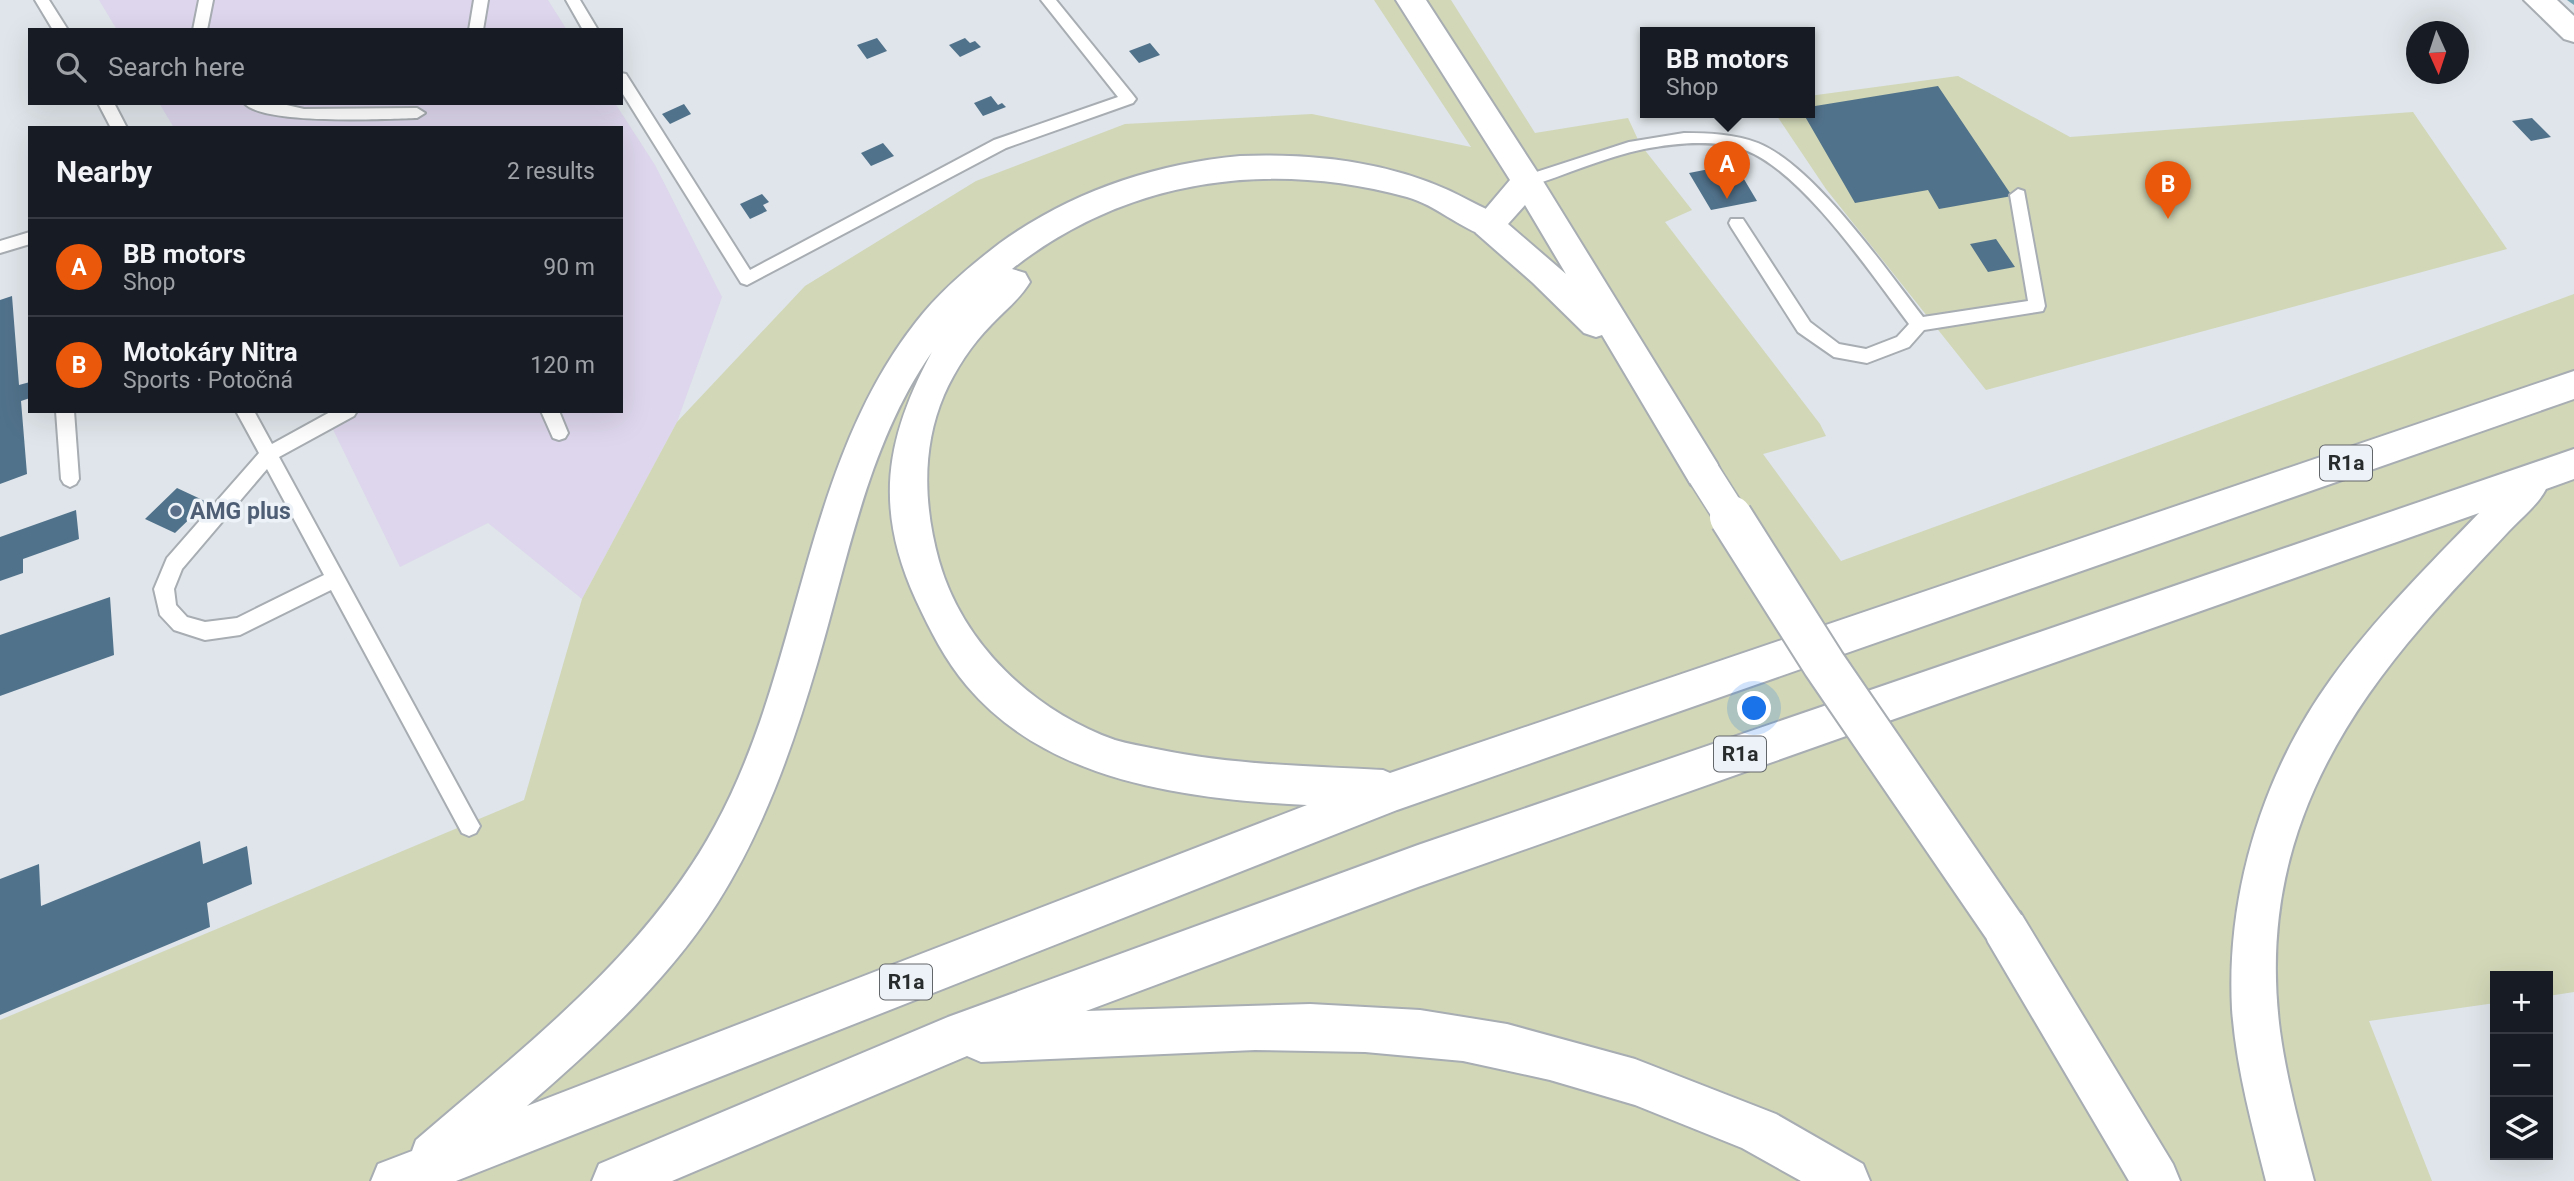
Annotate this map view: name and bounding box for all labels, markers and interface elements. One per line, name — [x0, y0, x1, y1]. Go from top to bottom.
north arrow — [2406, 21, 2469, 84]
popup — [1640, 27, 1815, 118]
search box — [28, 28, 623, 105]
text: BB motors — [1666, 44, 1789, 74]
icon: search — [52, 48, 90, 86]
text: Search here — [108, 52, 245, 82]
text: Shop — [1666, 74, 1718, 101]
pin: A — [1704, 141, 1750, 199]
text: Nearby — [56, 154, 152, 189]
text: 2 results — [507, 158, 595, 185]
pin: B — [2145, 161, 2191, 219]
text: BB motors — [123, 239, 246, 269]
text: A — [71, 254, 87, 281]
text: 90 m — [543, 254, 595, 281]
text: Shop — [123, 269, 175, 296]
text: Motokáry Nitra — [123, 337, 298, 367]
text: B — [72, 352, 86, 379]
text: 120 m — [530, 352, 595, 379]
text: Sports · Potočná — [123, 367, 293, 394]
road number: R1a — [2320, 446, 2372, 480]
place label: AMG plus — [190, 498, 291, 525]
marker: AMG plus — [168, 503, 184, 519]
your location — [1737, 691, 1771, 725]
road number: R1a — [1714, 736, 1766, 772]
road number: R1a — [880, 964, 932, 1000]
map controls — [2490, 971, 2553, 1160]
button: + — [2490, 971, 2553, 1034]
button: − — [2490, 1034, 2553, 1097]
button: layers — [2490, 1097, 2553, 1160]

